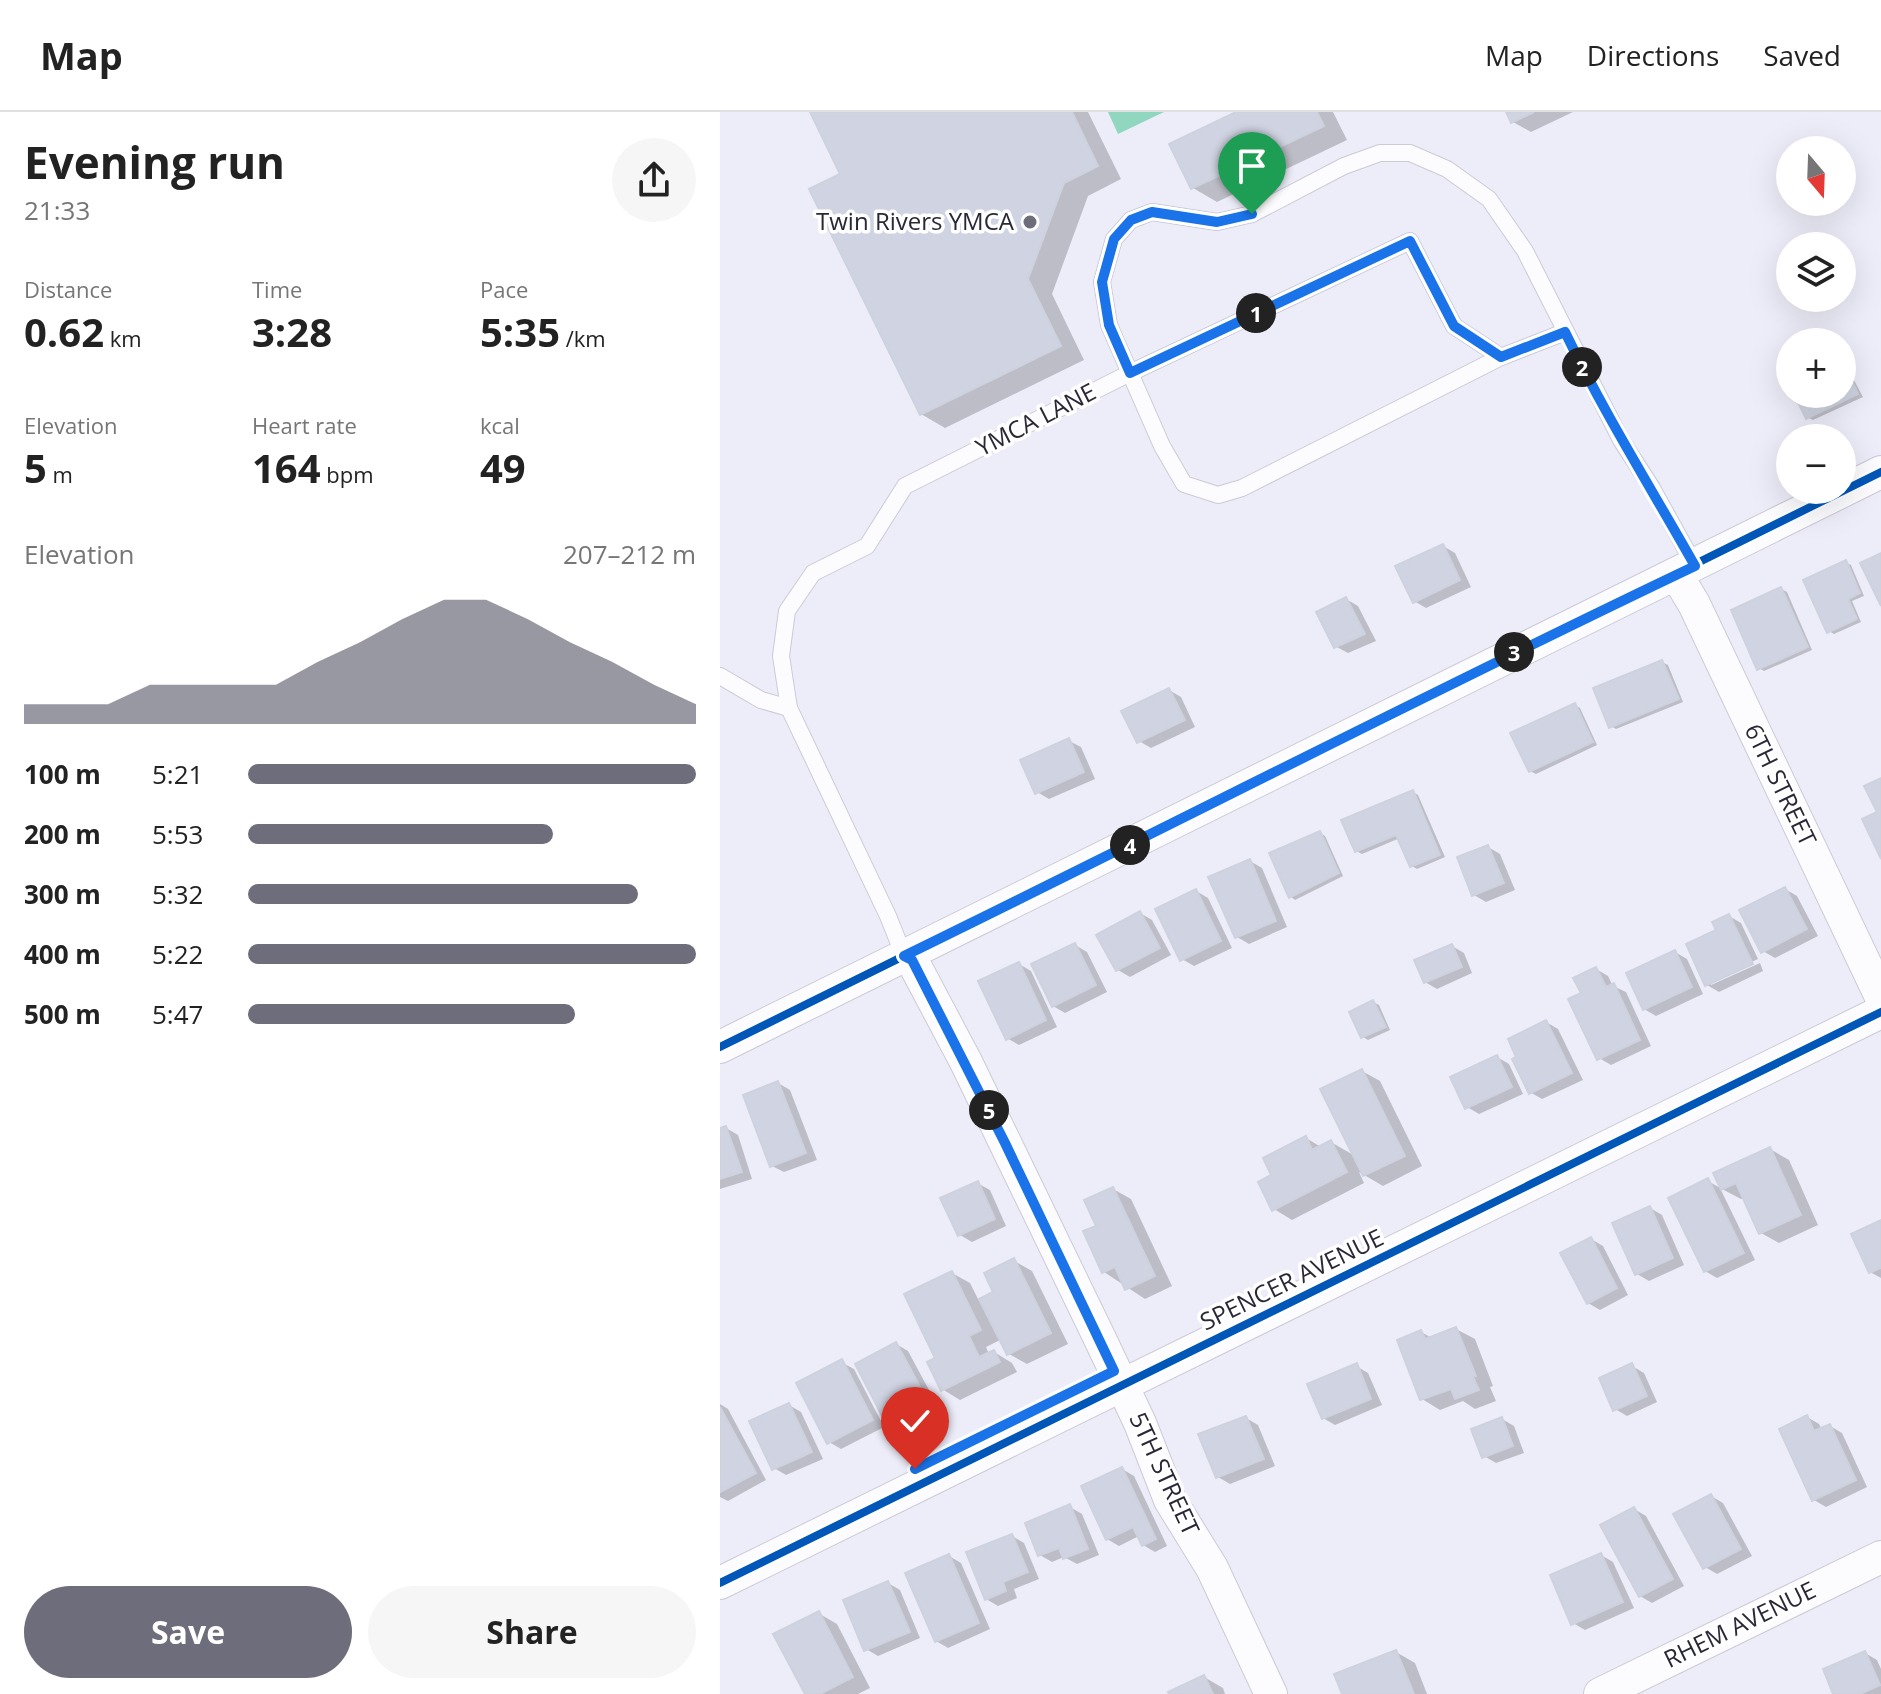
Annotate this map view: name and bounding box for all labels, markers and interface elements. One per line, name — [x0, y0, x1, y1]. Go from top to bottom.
text: Map — [40, 29, 123, 81]
text: Map — [1485, 36, 1543, 74]
text: Directions — [1587, 36, 1719, 74]
text: Saved — [1763, 36, 1841, 74]
text: Evening run — [24, 132, 285, 192]
pin — [1218, 132, 1286, 214]
north arrow — [1776, 136, 1856, 216]
map controls — [1776, 136, 1856, 504]
button: share — [612, 138, 696, 222]
icon: arrive — [1230, 144, 1274, 188]
text: 21:33 — [24, 192, 90, 228]
place label: Twin Rivers YMCA — [816, 204, 1015, 237]
marker: Twin Rivers YMCA — [1021, 213, 1039, 231]
button: layers — [1776, 232, 1856, 312]
text: Distance — [24, 274, 112, 304]
text: Time — [252, 274, 302, 304]
text: Pace — [480, 274, 528, 304]
pin: 1 — [1236, 293, 1276, 333]
text: 1 — [1250, 298, 1262, 328]
text: 0.62 — [24, 304, 104, 359]
text: 3:28 — [252, 304, 332, 359]
text: 5:35 — [480, 304, 560, 359]
text: km — [104, 323, 142, 353]
text: /km — [560, 323, 606, 353]
button: + — [1776, 328, 1856, 408]
pin: 2 — [1562, 347, 1602, 387]
text: 2 — [1576, 352, 1588, 382]
street label: YMCA LANE — [970, 374, 1101, 463]
text: Elevation — [24, 410, 117, 440]
text: Heart rate — [252, 410, 357, 440]
text: kcal — [480, 410, 520, 440]
button: − — [1776, 424, 1856, 504]
text: 5 — [24, 440, 47, 495]
text: 164 — [252, 440, 321, 495]
text: 49 — [480, 440, 526, 495]
text: m — [47, 459, 73, 489]
text: bpm — [321, 459, 374, 489]
text: Elevation — [24, 536, 134, 572]
text: 207–212 m — [563, 536, 696, 572]
pin: 3 — [1494, 632, 1534, 672]
text: 3 — [1508, 637, 1520, 667]
street label: 6TH STREET — [1738, 718, 1825, 851]
text: 100 m — [24, 756, 101, 792]
text: 5:21 — [152, 756, 203, 792]
text: 200 m — [24, 816, 101, 852]
text: 5:53 — [152, 816, 203, 852]
pin: 4 — [1110, 825, 1150, 865]
text: 4 — [1124, 830, 1136, 860]
text: 300 m — [24, 876, 101, 912]
text: 5:32 — [152, 876, 203, 912]
text: 400 m — [24, 936, 101, 972]
text: 5:22 — [152, 936, 203, 972]
text: 500 m — [24, 996, 101, 1032]
text: 5:47 — [152, 996, 203, 1032]
pin: 5 — [969, 1090, 1009, 1130]
text: 5 — [983, 1095, 995, 1125]
street label: SPENCER AVENUE — [1194, 1220, 1389, 1337]
pin — [881, 1387, 949, 1469]
icon: check — [893, 1399, 937, 1443]
street label: 5TH STREET — [1123, 1407, 1208, 1540]
street label: RHEM AVENUE — [1658, 1573, 1821, 1675]
button: Save — [24, 1586, 352, 1678]
button: Share — [368, 1586, 696, 1678]

